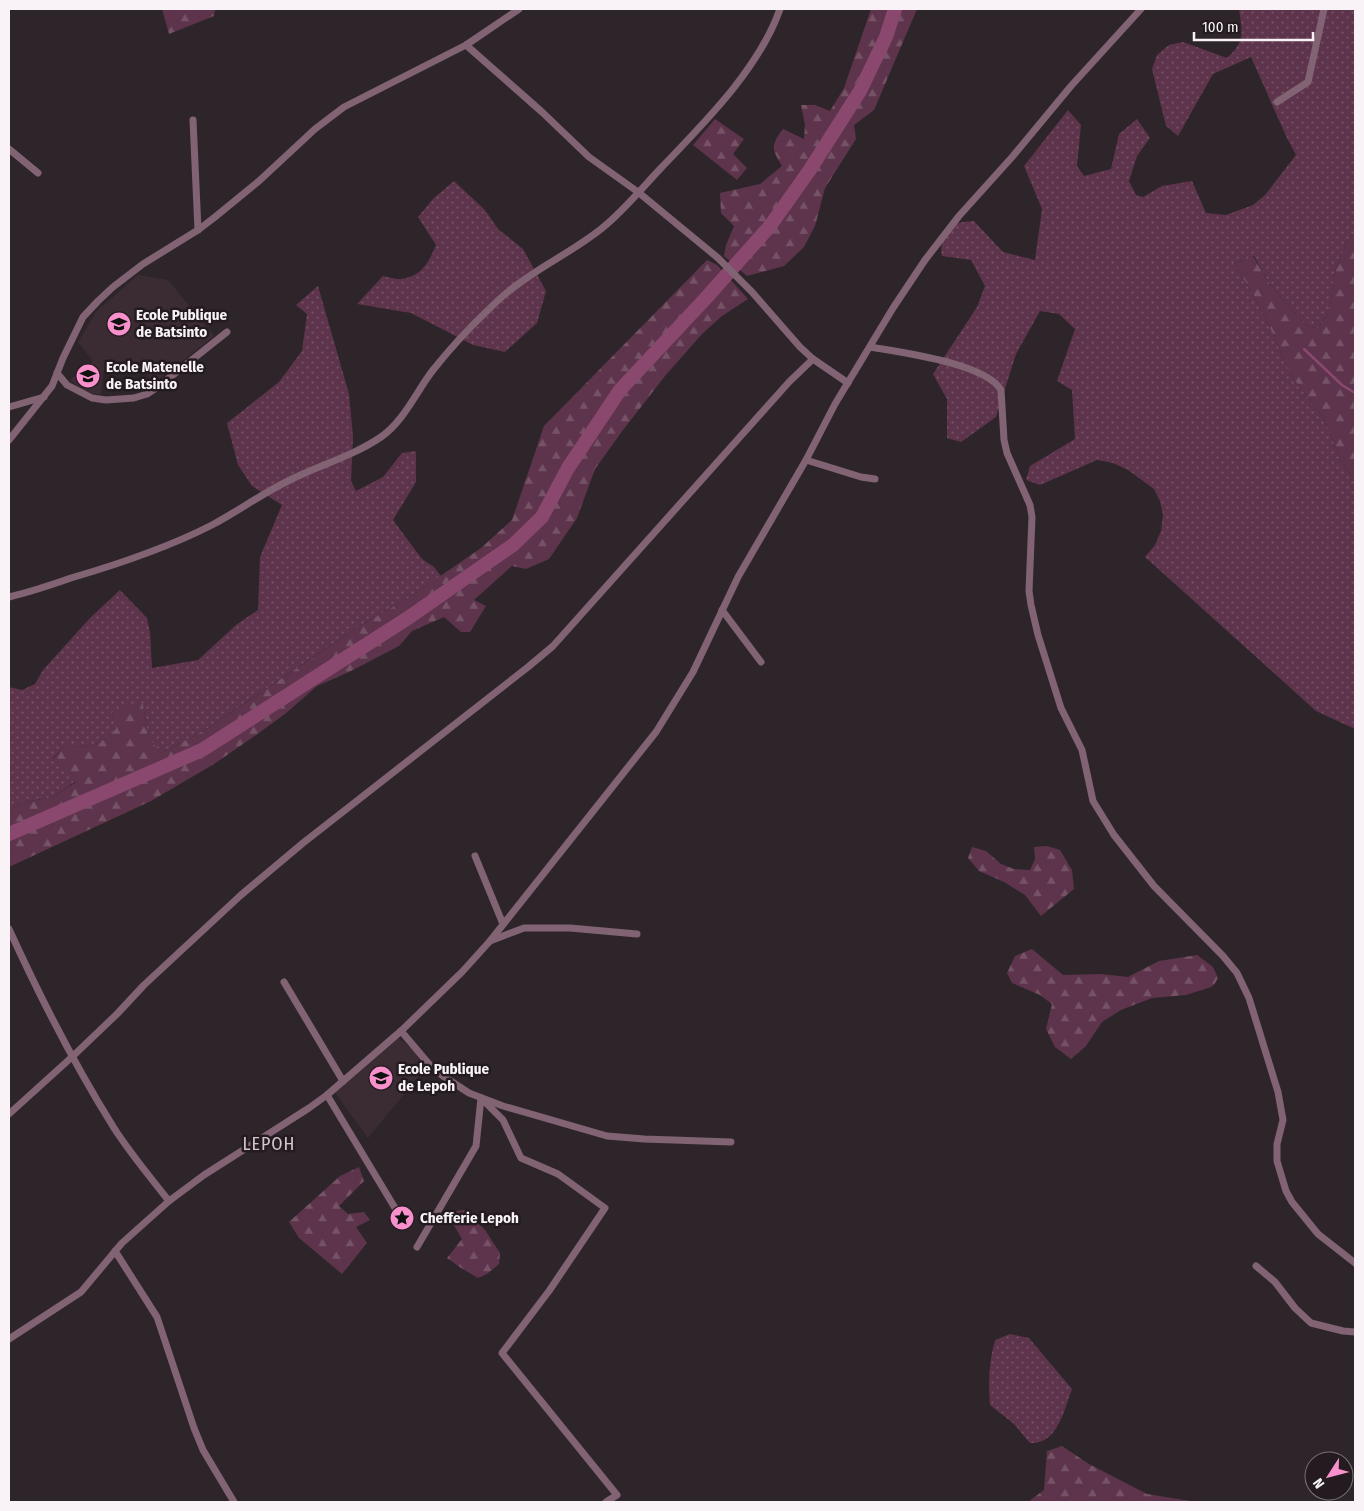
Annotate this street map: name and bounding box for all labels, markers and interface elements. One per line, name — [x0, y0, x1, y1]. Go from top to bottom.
scale bar — [1194, 10, 1313, 42]
text: 100 m — [1202, 18, 1239, 36]
place label: Ecole Publique de Batsinto — [136, 306, 228, 341]
school or university icon: Ecole Publique de Batsinto — [106, 311, 132, 337]
place label: Ecole Matenelle de Batsinto — [106, 358, 204, 393]
school or university icon: Ecole Matenelle de Batsinto — [75, 363, 101, 389]
place label: Ecole Publique de Lepoh — [398, 1060, 490, 1095]
school or university icon: Ecole Publique de Lepoh — [368, 1065, 394, 1091]
district label: LEPOH — [242, 1133, 296, 1155]
place icon: Chefferie Lepoh — [389, 1205, 415, 1231]
place label: Chefferie Lepoh — [420, 1209, 519, 1227]
north arrow — [1304, 1451, 1354, 1501]
text: N — [1310, 1475, 1328, 1492]

